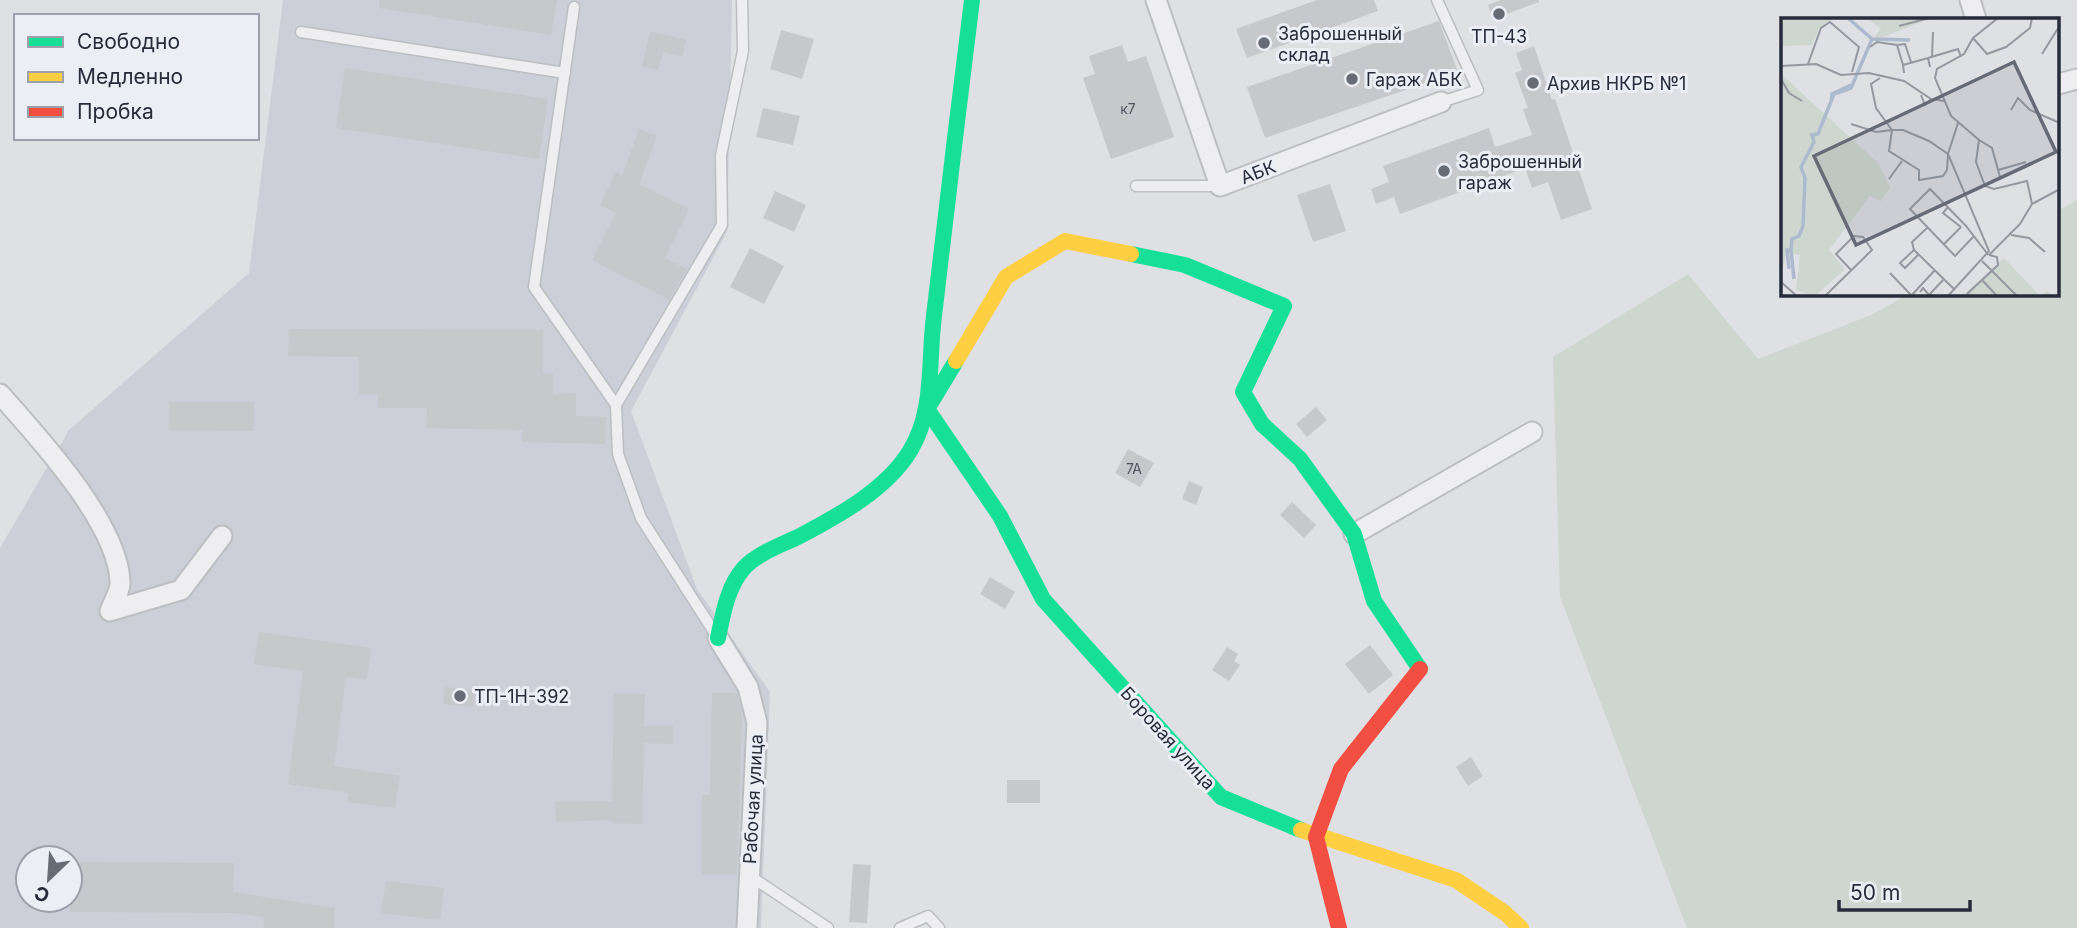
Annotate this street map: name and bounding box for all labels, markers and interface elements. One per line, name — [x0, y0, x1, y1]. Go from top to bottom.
marker: ТП-43 — [1491, 6, 1507, 22]
legend — [14, 14, 259, 140]
inset map — [1781, 18, 2060, 296]
place label: Заброшенный склад — [1278, 23, 1402, 65]
place label: ТП-43 — [1471, 26, 1527, 47]
text: Свободно — [77, 29, 180, 54]
marker: Заброшенный склад — [1256, 35, 1272, 51]
text: Медленно — [77, 64, 183, 89]
place label: Гараж АБК — [1366, 69, 1462, 90]
marker: Гараж АБК — [1344, 71, 1360, 87]
place label: Архив НКРБ №1 — [1547, 73, 1686, 94]
marker: Архив НКРБ №1 — [1525, 75, 1541, 91]
text: Пробка — [77, 99, 154, 124]
house number: к7 — [1120, 100, 1136, 117]
place label: Заброшенный гараж — [1458, 151, 1582, 193]
street label: АБК — [1237, 156, 1279, 188]
marker: Заброшенный гараж — [1436, 163, 1452, 179]
house number: 7А — [1126, 460, 1142, 477]
street label: Боровая улица — [1116, 682, 1220, 794]
place label: ТП-1Н-392 — [474, 686, 569, 707]
marker: ТП-1Н-392 — [452, 688, 468, 704]
street label: Рабочая улица — [739, 734, 767, 864]
north arrow — [14, 844, 84, 914]
scale bar — [1839, 869, 1970, 913]
text: 50 m — [1850, 880, 1900, 905]
text: С — [31, 881, 53, 907]

